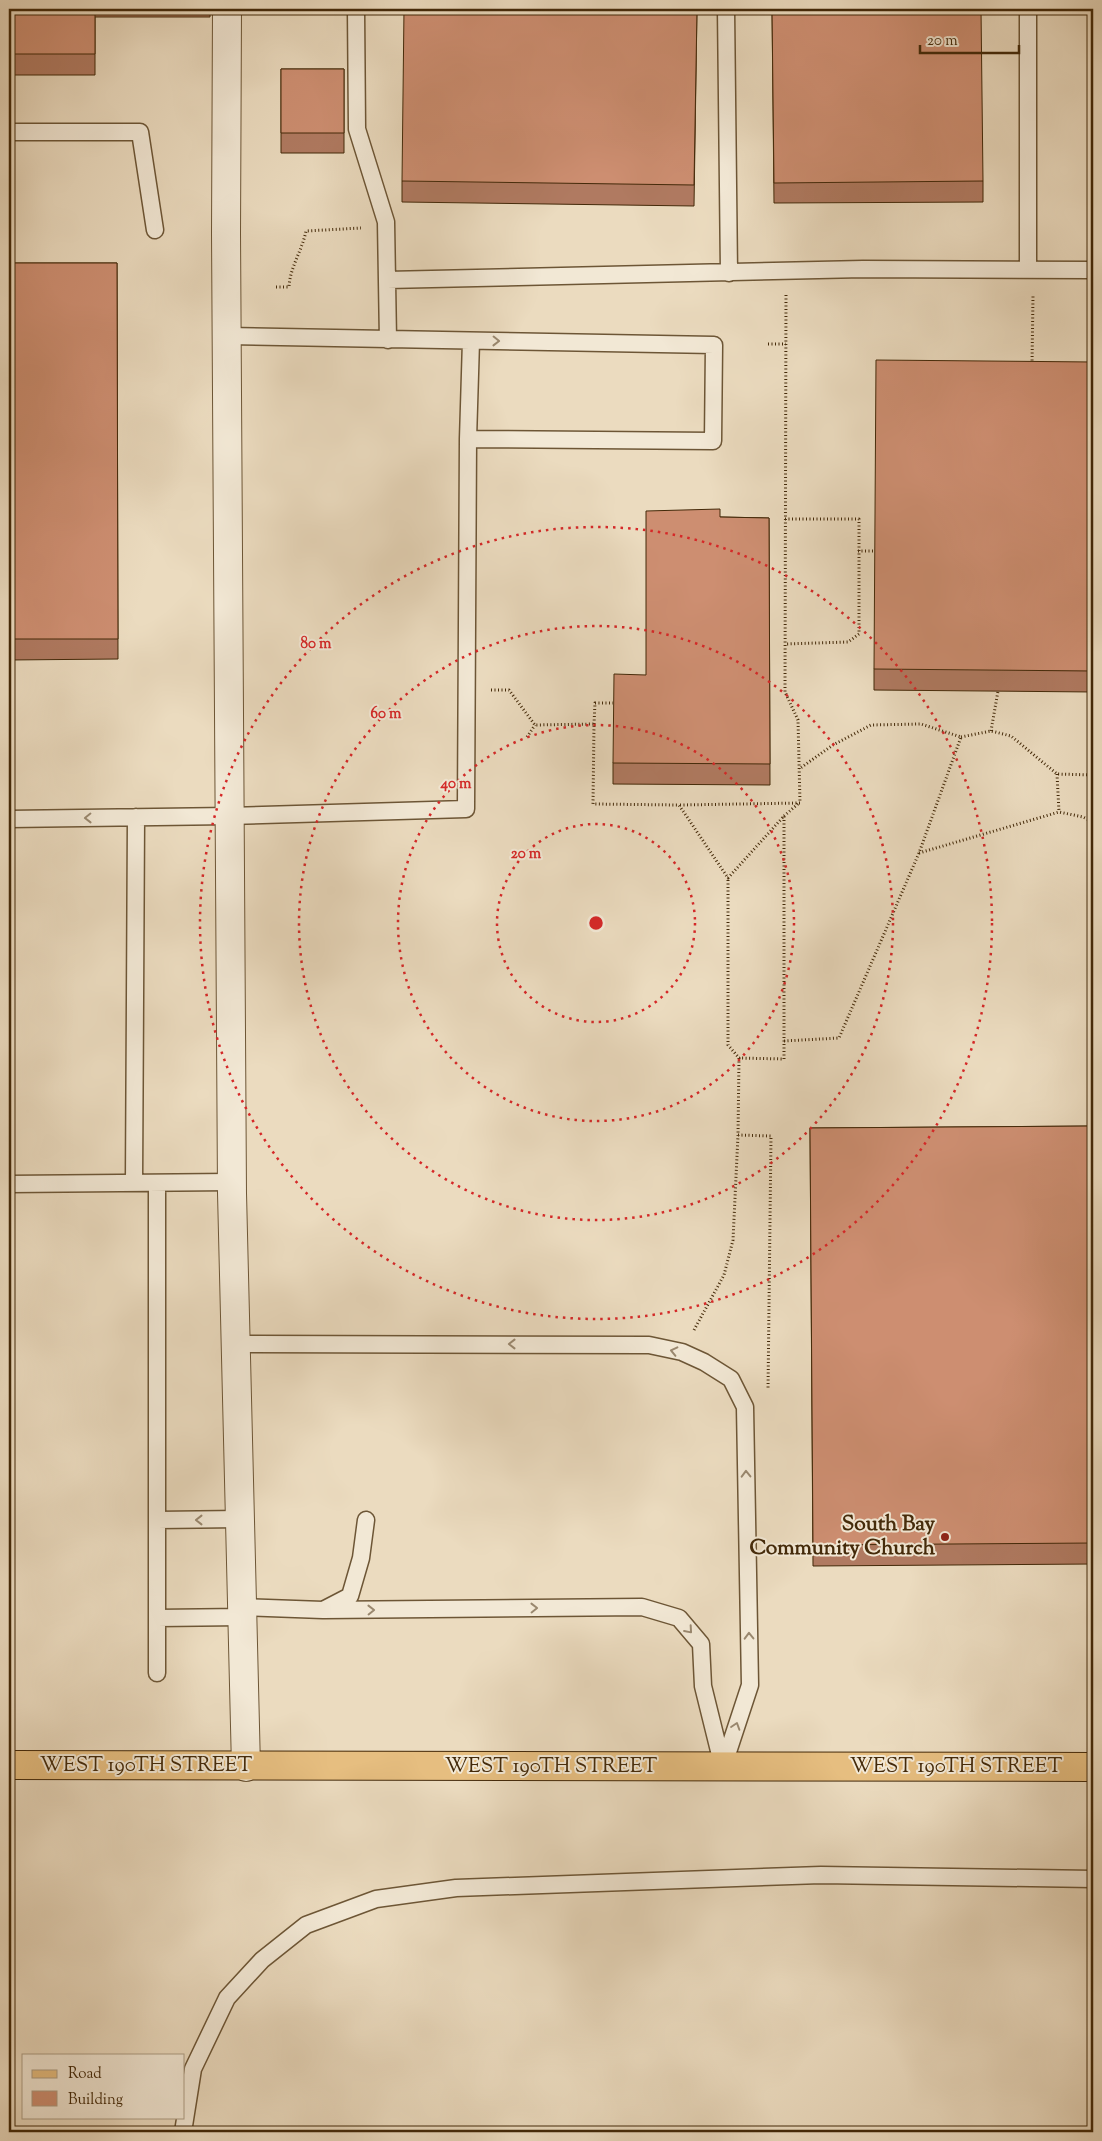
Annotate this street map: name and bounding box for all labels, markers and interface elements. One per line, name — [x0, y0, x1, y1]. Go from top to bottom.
scale bar — [920, 22, 1018, 54]
text: 20 m — [927, 31, 958, 52]
one-way arrow — [492, 336, 500, 346]
text: 80 m — [300, 634, 332, 655]
text: 60 m — [371, 704, 402, 725]
text: 40 m — [440, 774, 472, 795]
one-way arrow — [84, 813, 92, 823]
text: 20 m — [511, 844, 542, 865]
centre of rings — [587, 914, 605, 932]
one-way arrow — [508, 1339, 516, 1349]
one-way arrow — [670, 1346, 679, 1357]
one-way arrow — [741, 1470, 751, 1478]
place label: South Bay Community Church — [749, 1510, 936, 1564]
one-way arrow — [194, 1515, 202, 1525]
marker: South Bay Community Church — [939, 1531, 951, 1543]
one-way arrow — [530, 1603, 538, 1613]
one-way arrow — [368, 1605, 376, 1615]
one-way arrow — [683, 1625, 692, 1634]
one-way arrow — [744, 1632, 754, 1640]
one-way arrow — [731, 1722, 741, 1731]
street label: WEST 190TH STREET — [40, 1751, 252, 1781]
street label: WEST 190TH STREET — [445, 1752, 657, 1782]
street label: WEST 190TH STREET — [850, 1752, 1062, 1782]
legend — [22, 2054, 185, 2118]
text: Road — [68, 2064, 102, 2085]
text: Building — [68, 2090, 123, 2111]

